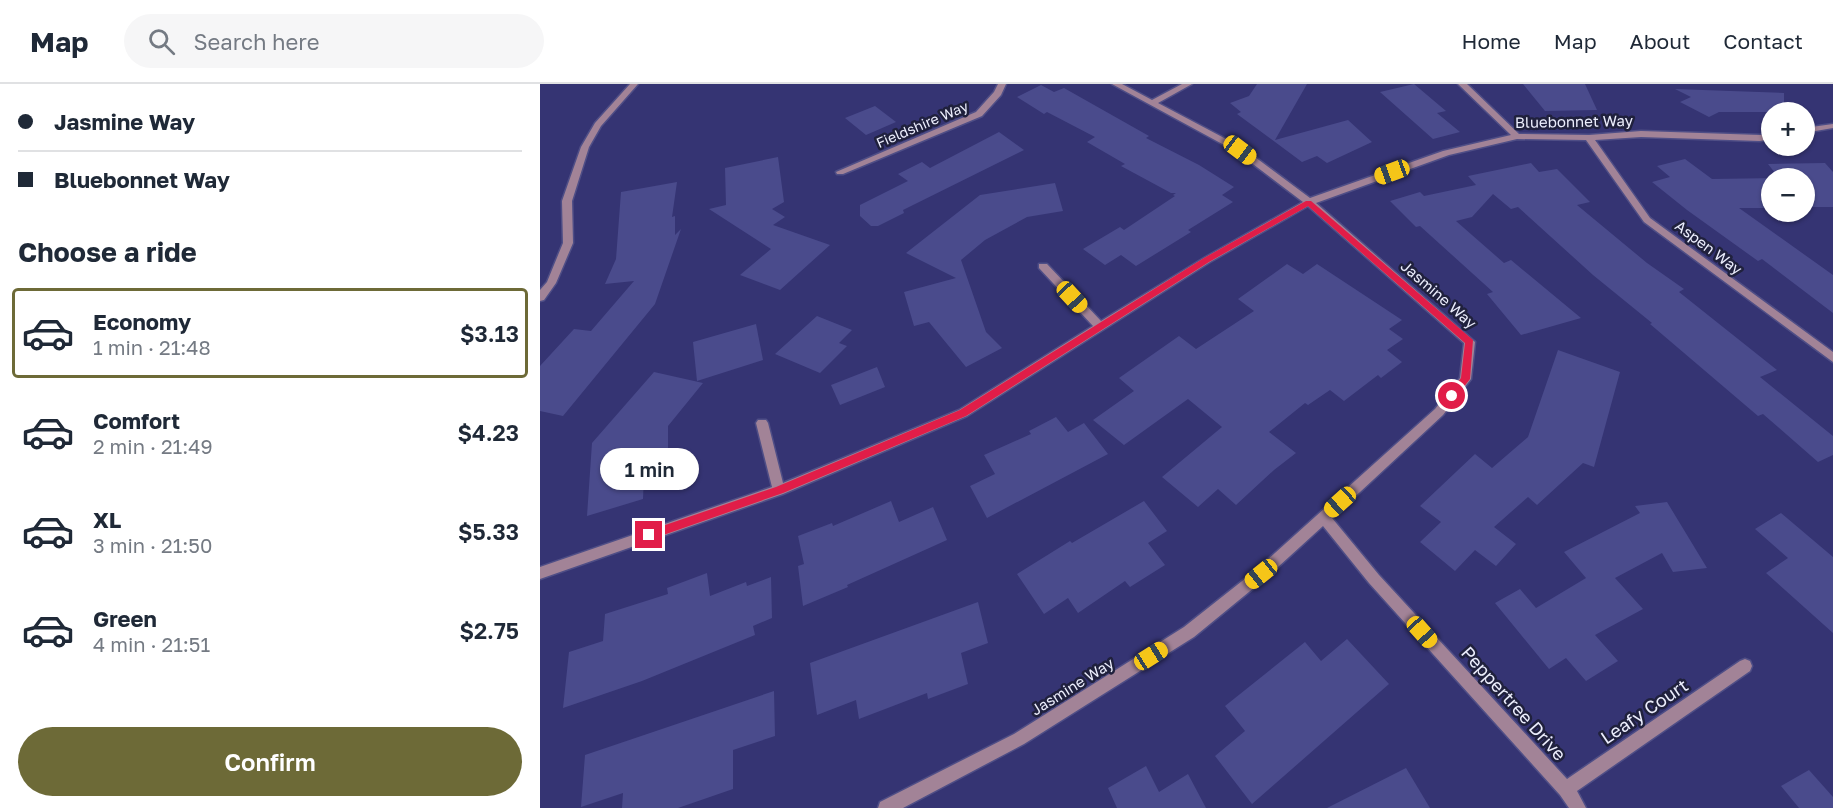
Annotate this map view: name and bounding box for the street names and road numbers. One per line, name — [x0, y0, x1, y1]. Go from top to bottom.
street label: Fieldshire Way — [873, 97, 971, 151]
street label: Bluebonnet Way — [1515, 111, 1634, 131]
street label: Aspen Way — [1672, 216, 1747, 278]
street label: Jasmine Way — [1398, 256, 1481, 332]
street label: Peppertree Drive — [1457, 641, 1571, 765]
street label: Jasmine Way — [1027, 653, 1117, 719]
street label: Leafy Court — [1596, 674, 1692, 748]

